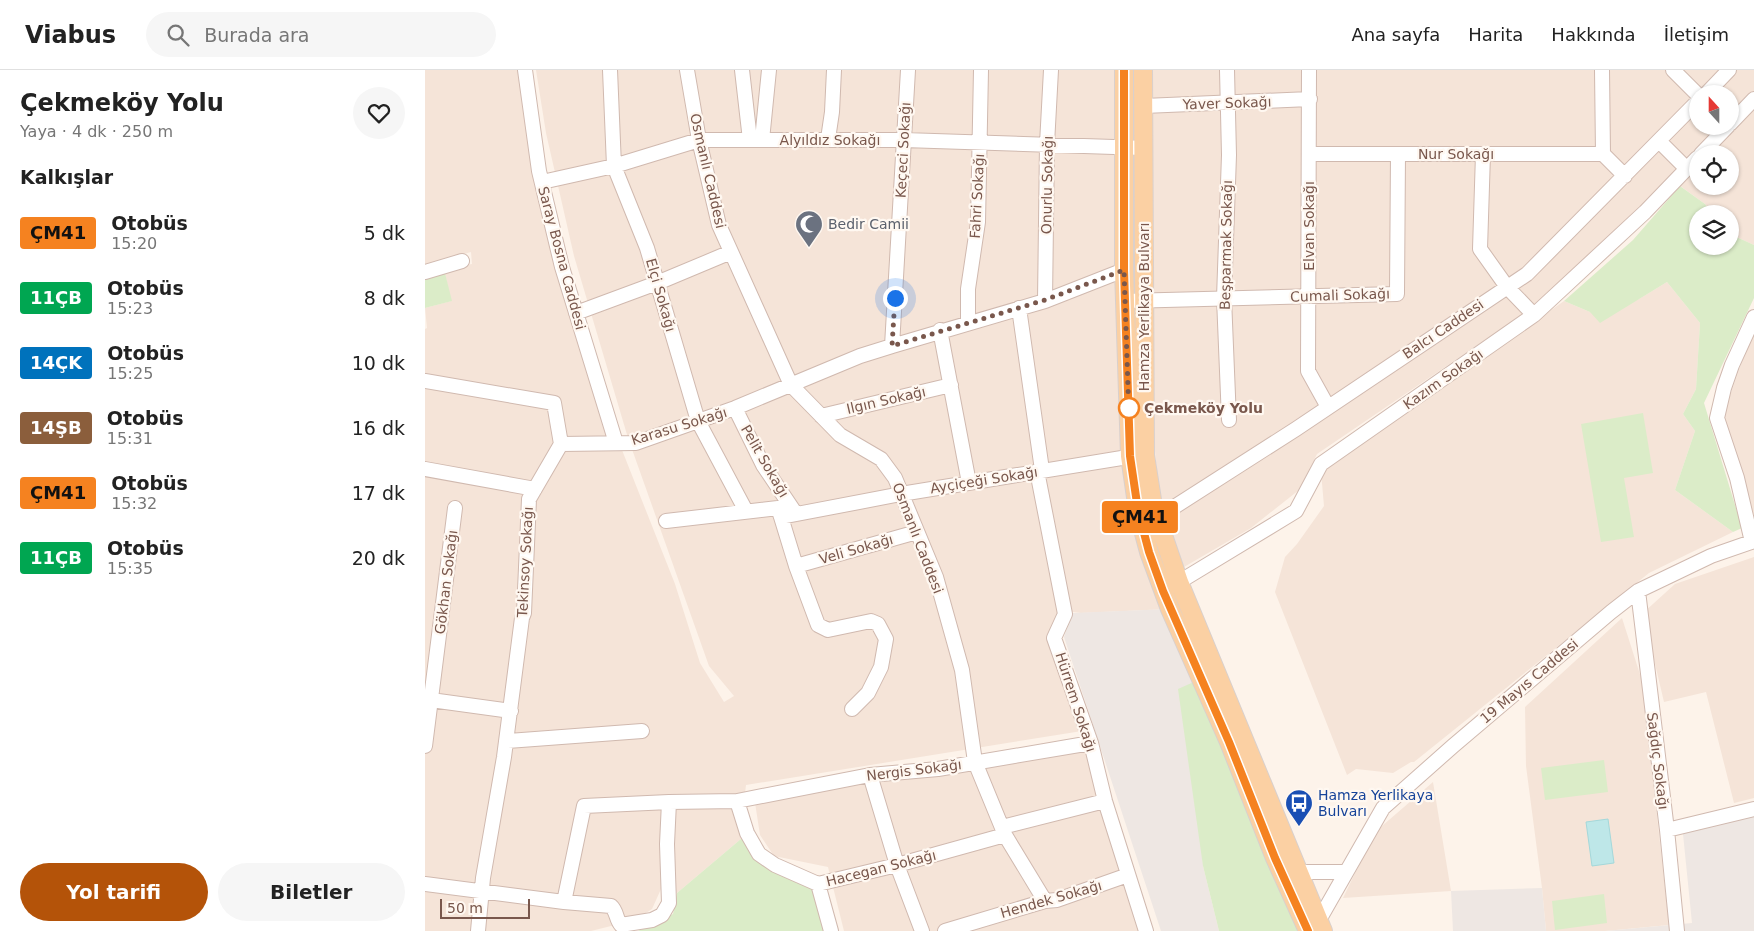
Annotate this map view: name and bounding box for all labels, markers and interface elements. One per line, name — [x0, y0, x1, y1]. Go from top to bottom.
search box — [146, 12, 496, 57]
text: Viabus — [25, 21, 116, 49]
icon: search — [164, 21, 192, 49]
text: Burada ara — [204, 24, 310, 46]
text: Ana sayfa — [1351, 24, 1440, 45]
text: Harita — [1468, 24, 1523, 45]
text: Hakkında — [1551, 24, 1636, 45]
text: İletişim — [1664, 24, 1729, 45]
north arrow — [1689, 85, 1739, 135]
map controls — [1689, 85, 1739, 255]
button: heart — [353, 87, 405, 139]
text: Çekmeköy Yolu — [20, 89, 224, 117]
street label: Yaver Sokağı — [1181, 93, 1272, 113]
street label: Keçeci Sokağı — [892, 102, 914, 198]
street label: Osmanlı Caddesi — [687, 112, 729, 230]
text: Yaya · 4 dk · 250 m — [20, 122, 173, 141]
street label: Alyıldız Sokağı — [780, 132, 880, 148]
street label: Onurlu Sokağı — [1038, 136, 1056, 234]
button: locate — [1689, 145, 1739, 195]
street label: Nur Sokağı — [1418, 146, 1494, 162]
street label: Fahri Sokağı — [967, 153, 987, 239]
text: Kalkışlar — [20, 166, 113, 188]
street label: Beşparmak Sokağı — [1217, 180, 1235, 310]
street label: Elvan Sokağı — [1301, 181, 1317, 271]
street label: Saray Bosna Caddesi — [535, 185, 589, 331]
button: layers — [1689, 205, 1739, 255]
mosque icon: Bedir Camii — [794, 209, 824, 248]
text: Otobüs — [111, 212, 188, 234]
place label: Bedir Camii — [828, 216, 909, 232]
text: ÇM41 — [30, 222, 86, 243]
text: 5 dk — [364, 222, 405, 244]
street label: Hamza Yerlikaya Bulvarı — [1136, 223, 1152, 391]
text: 15:20 — [111, 234, 157, 253]
street label: Elçi Sokağı — [643, 257, 679, 333]
text: Otobüs — [107, 277, 184, 299]
street label: Cumali Sokağı — [1290, 285, 1390, 305]
your location — [883, 286, 908, 311]
text: 11ÇB — [30, 287, 82, 308]
text: 8 dk — [364, 287, 405, 309]
street label: Balcı Caddesi — [1400, 296, 1486, 362]
text: 15:23 — [107, 299, 153, 318]
text: Otobüs — [107, 342, 184, 364]
street label: Kazım Sokağı — [1400, 346, 1486, 412]
text: 14ÇK — [30, 352, 82, 373]
text: 10 dk — [352, 352, 405, 374]
text: 15:25 — [107, 364, 153, 383]
street label: Ilgın Sokağı — [845, 383, 927, 417]
marker: Çekmeköy Yolu — [1118, 397, 1140, 419]
place label: Çekmeköy Yolu — [1144, 400, 1263, 416]
street label: Karasu Sokağı — [629, 404, 729, 448]
text: Otobüs — [107, 407, 183, 429]
text: 14ŞB — [30, 417, 82, 438]
text: 16 dk — [352, 417, 405, 439]
street label: Pelit Sokağı — [738, 422, 792, 500]
text: 15:31 — [107, 429, 153, 448]
street label: Ayçiçeği Sokağı — [929, 464, 1039, 496]
text: Otobüs — [111, 472, 188, 494]
street label: Osmanlı Caddesi — [889, 480, 947, 596]
text: ÇM41 — [30, 482, 86, 503]
text: 17 dk — [352, 482, 405, 504]
text: 15:32 — [111, 494, 157, 513]
line badge: ÇM41 — [1105, 501, 1175, 533]
street label: Tekinsoy Sokağı — [514, 506, 536, 619]
text: ÇM41 — [1112, 506, 1168, 527]
street label: Gökhan Sokağı — [432, 529, 460, 635]
street label: Veli Sokağı — [817, 531, 895, 567]
text: Otobüs — [107, 537, 184, 559]
text: 11ÇB — [30, 547, 82, 568]
text: 20 dk — [352, 547, 405, 569]
text: 15:35 — [107, 559, 153, 578]
street label: 19 Mayıs Caddesi — [1477, 635, 1581, 727]
street label: Hürrem Sokağı — [1052, 650, 1100, 754]
street label: Sağdıç Sokağı — [1644, 711, 1672, 811]
street label: Nergis Sokağı — [865, 756, 963, 784]
place label: Hamza Yerlikaya Bulvarı — [1318, 787, 1433, 819]
bus stop icon: Hamza Yerlikaya Bulvarı — [1284, 788, 1314, 827]
street label: Hacegan Sokağı — [824, 847, 938, 889]
button: Yol tarifi — [20, 863, 208, 921]
button: Biletler — [218, 863, 405, 921]
street label: Hendek Sokağı — [998, 877, 1104, 921]
scale bar — [440, 896, 530, 919]
text: 50 m — [447, 900, 483, 916]

